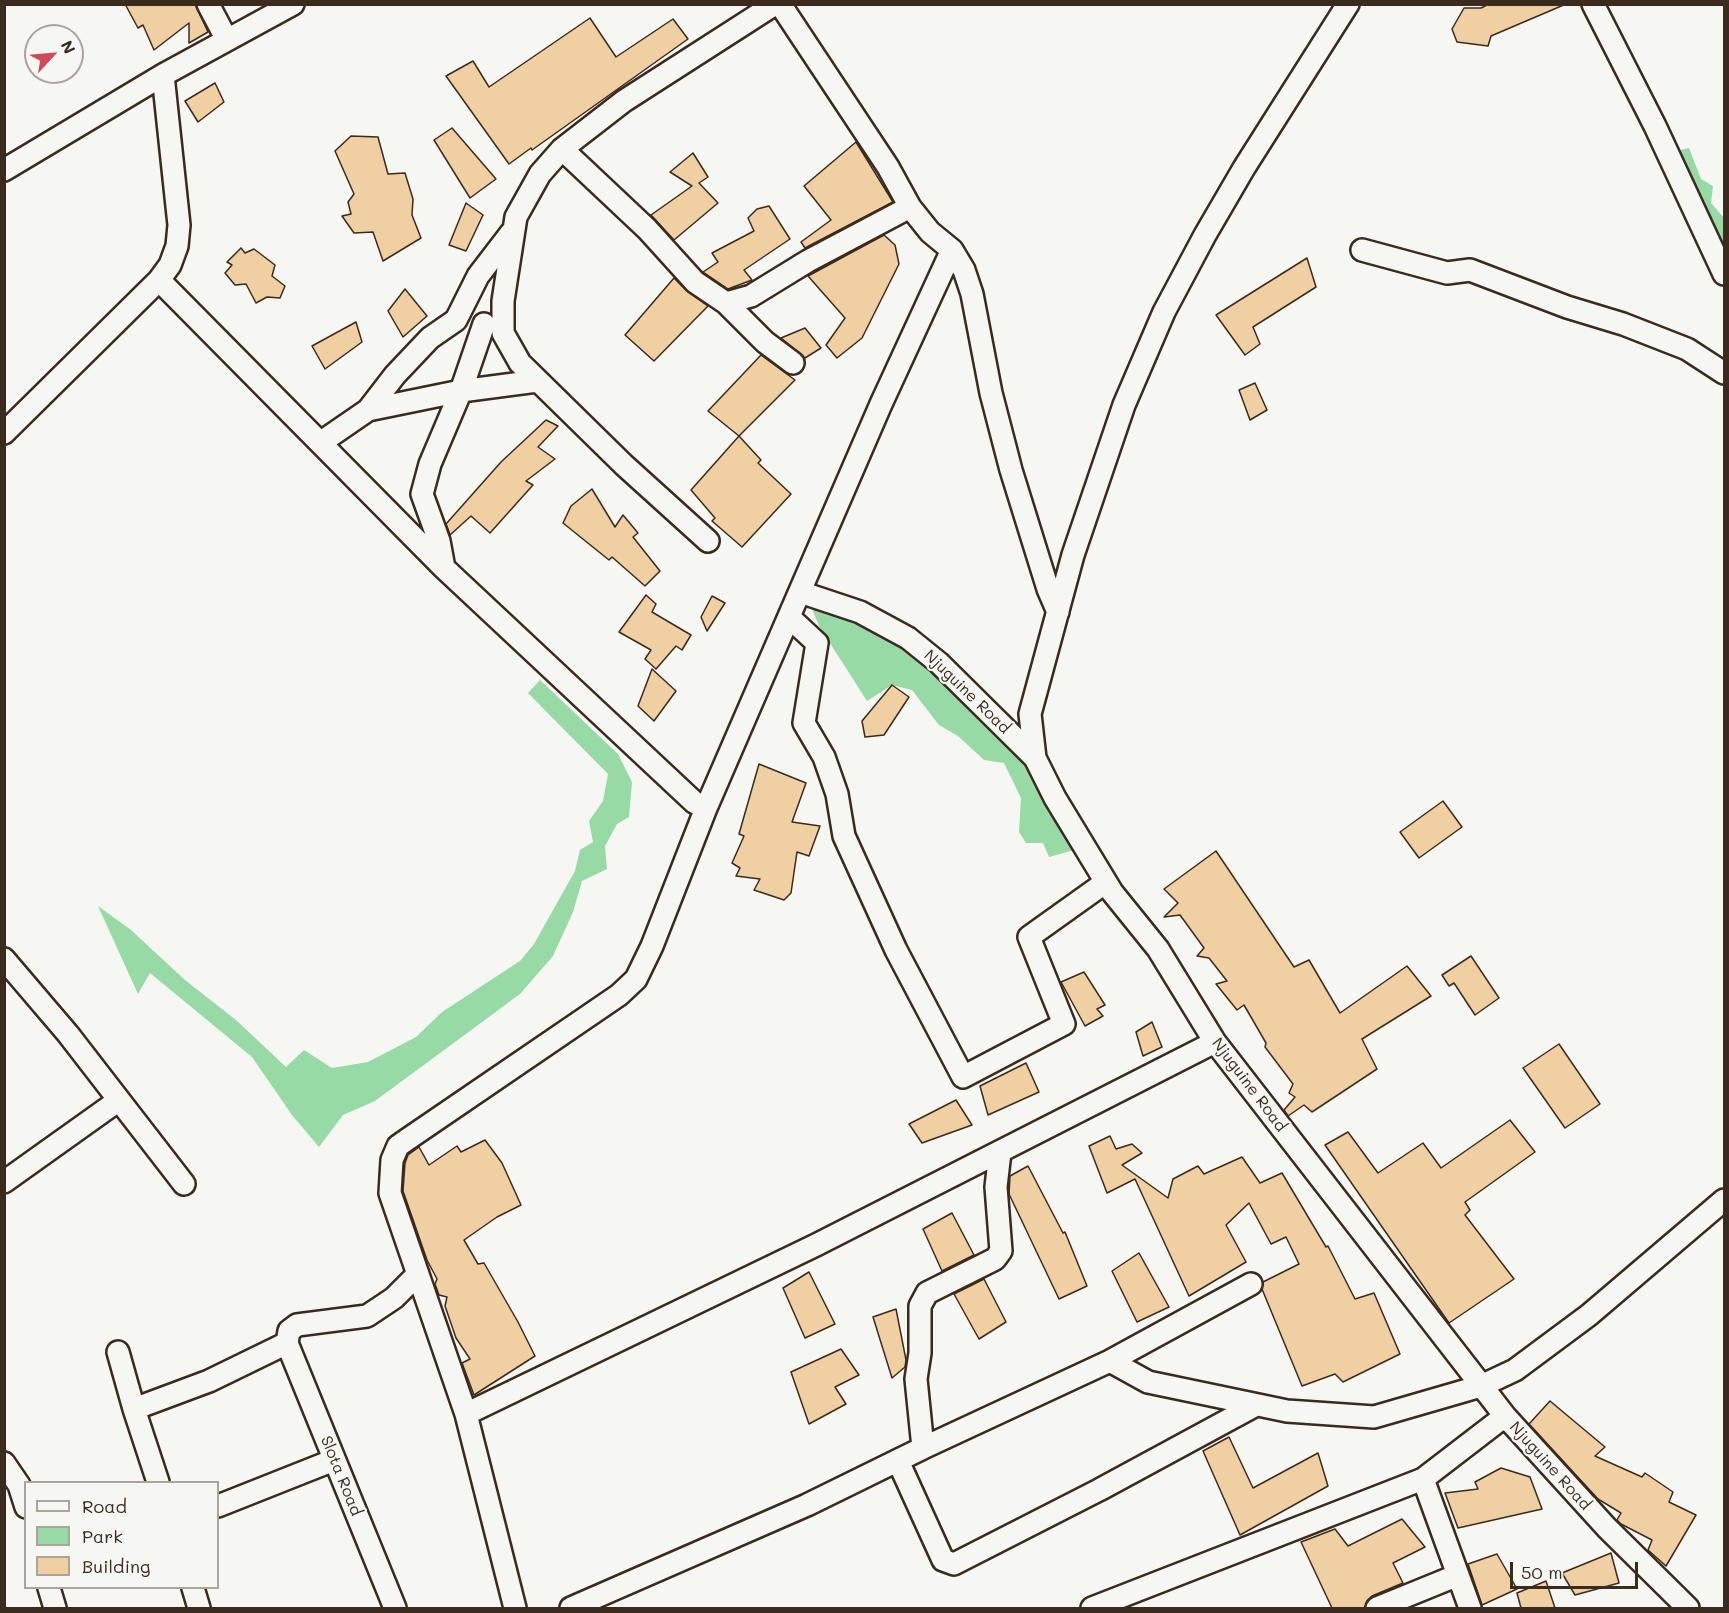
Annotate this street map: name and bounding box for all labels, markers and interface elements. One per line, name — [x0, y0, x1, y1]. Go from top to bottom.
north arrow — [24, 24, 84, 84]
text: N — [57, 37, 81, 57]
street label: Njuguine Road — [920, 646, 1014, 738]
street label: Njuguine Road — [1207, 1034, 1291, 1136]
street label: Njuguine Road — [1505, 1418, 1595, 1514]
street label: Slota Road — [316, 1433, 366, 1519]
legend — [24, 1481, 219, 1589]
text: Road — [82, 1494, 127, 1518]
text: Park — [82, 1524, 123, 1548]
scale bar — [1513, 1550, 1640, 1588]
text: Building — [82, 1554, 150, 1578]
text: 50 m — [1521, 1560, 1563, 1584]

